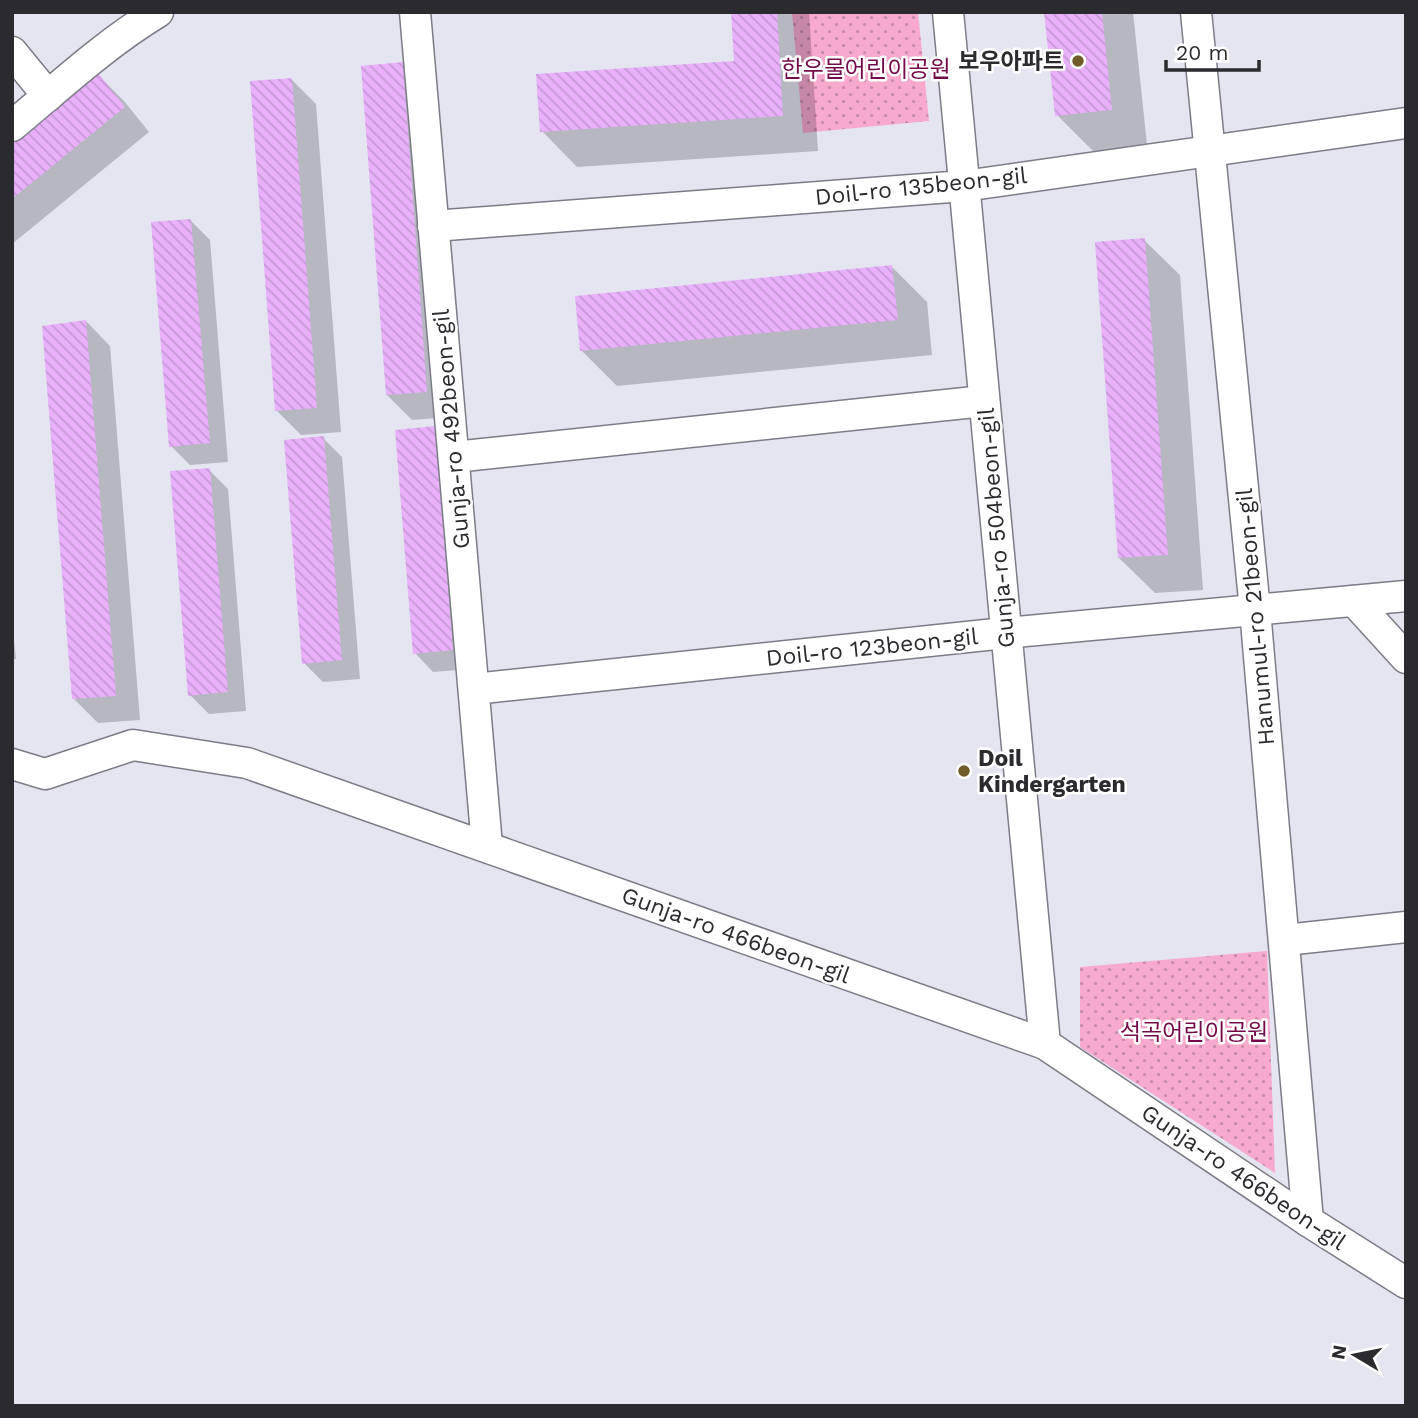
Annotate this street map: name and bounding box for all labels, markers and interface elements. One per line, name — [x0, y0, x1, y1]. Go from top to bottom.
scale bar — [1166, 28, 1259, 72]
text: 20 m — [1176, 40, 1228, 65]
place label: 보우아파트 — [958, 48, 1064, 75]
marker: 보우아파트 — [1070, 53, 1086, 69]
park label: 한우물어린이공원 — [781, 56, 951, 83]
street label: Doil-ro 135beon-gil — [814, 162, 1028, 211]
street label: Gunja-ro 492beon-gil — [428, 308, 475, 550]
street label: Gunja-ro 504beon-gil — [973, 407, 1020, 649]
street label: Hanumul-ro 21beon-gil — [1231, 487, 1280, 747]
street label: Doil-ro 123beon-gil — [765, 623, 979, 672]
place label: Doil Kindergarten — [978, 745, 1126, 798]
marker: Doil Kindergarten — [956, 763, 972, 779]
street label: Gunja-ro 466beon-gil — [618, 882, 854, 989]
park label: 석곡어린이공원 — [1120, 1019, 1268, 1046]
street label: Gunja-ro 466beon-gil — [1136, 1099, 1351, 1256]
north arrow — [1320, 1320, 1390, 1390]
text: N — [1326, 1343, 1351, 1361]

